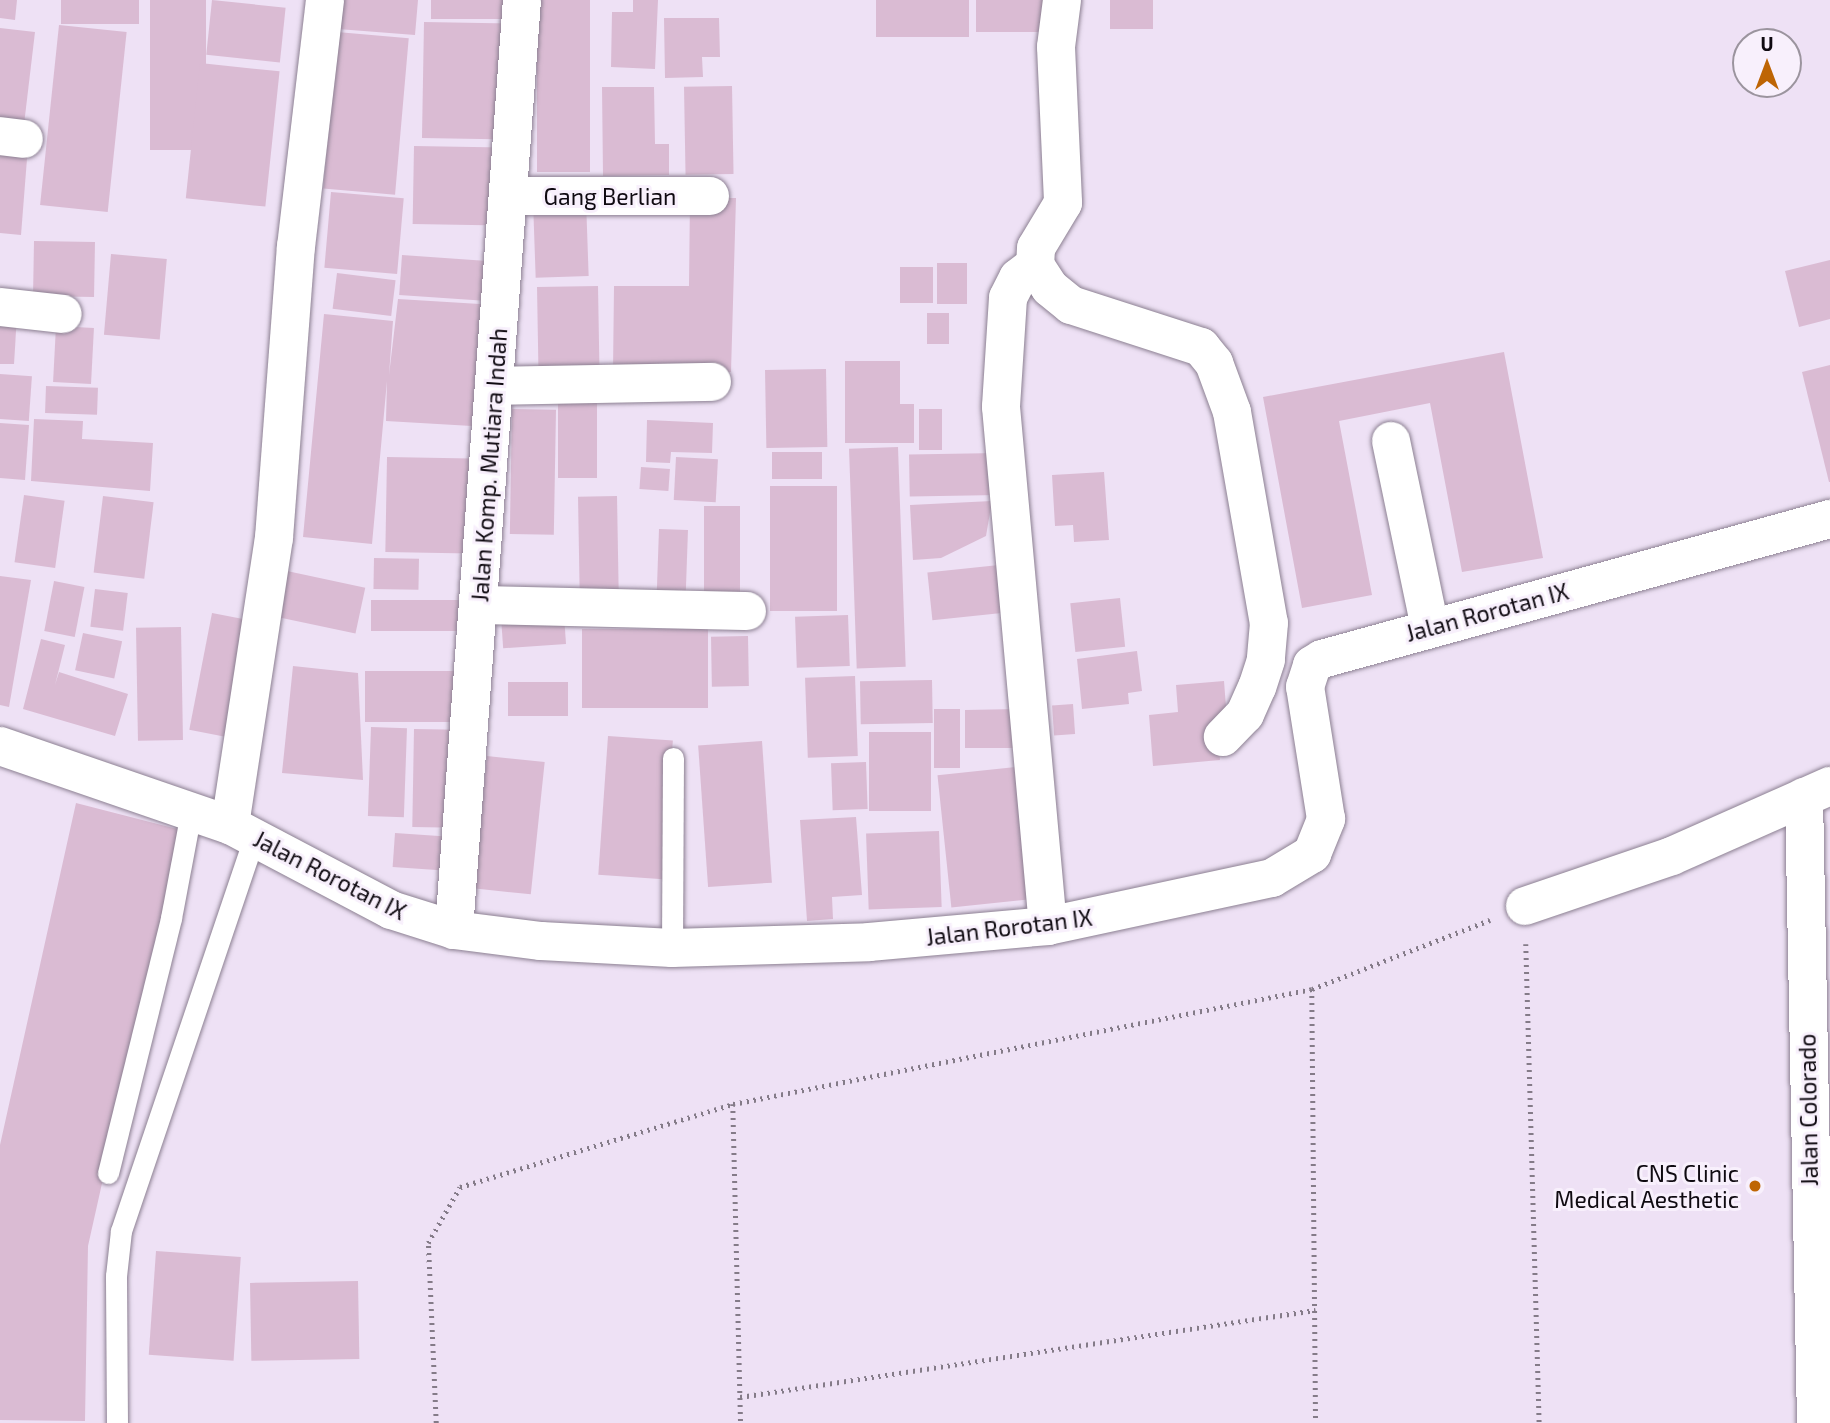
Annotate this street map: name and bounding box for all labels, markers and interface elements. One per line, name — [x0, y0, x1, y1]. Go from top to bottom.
north arrow — [1732, 28, 1802, 98]
text: U — [1760, 32, 1774, 55]
street label: Gang Berlian — [544, 182, 676, 210]
street label: Jalan Komp. Mutiara Indah — [466, 327, 512, 603]
street label: Jalan Rorotan IX — [1403, 577, 1571, 647]
street label: Jalan Rorotan IX — [249, 825, 411, 925]
street label: Jalan Rorotan IX — [924, 903, 1094, 951]
street label: Jalan Colorado — [1793, 1033, 1823, 1187]
place label: CNS Clinic Medical Aesthetic — [1553, 1159, 1739, 1213]
marker: CNS Clinic Medical Aesthetic — [1745, 1176, 1765, 1196]

